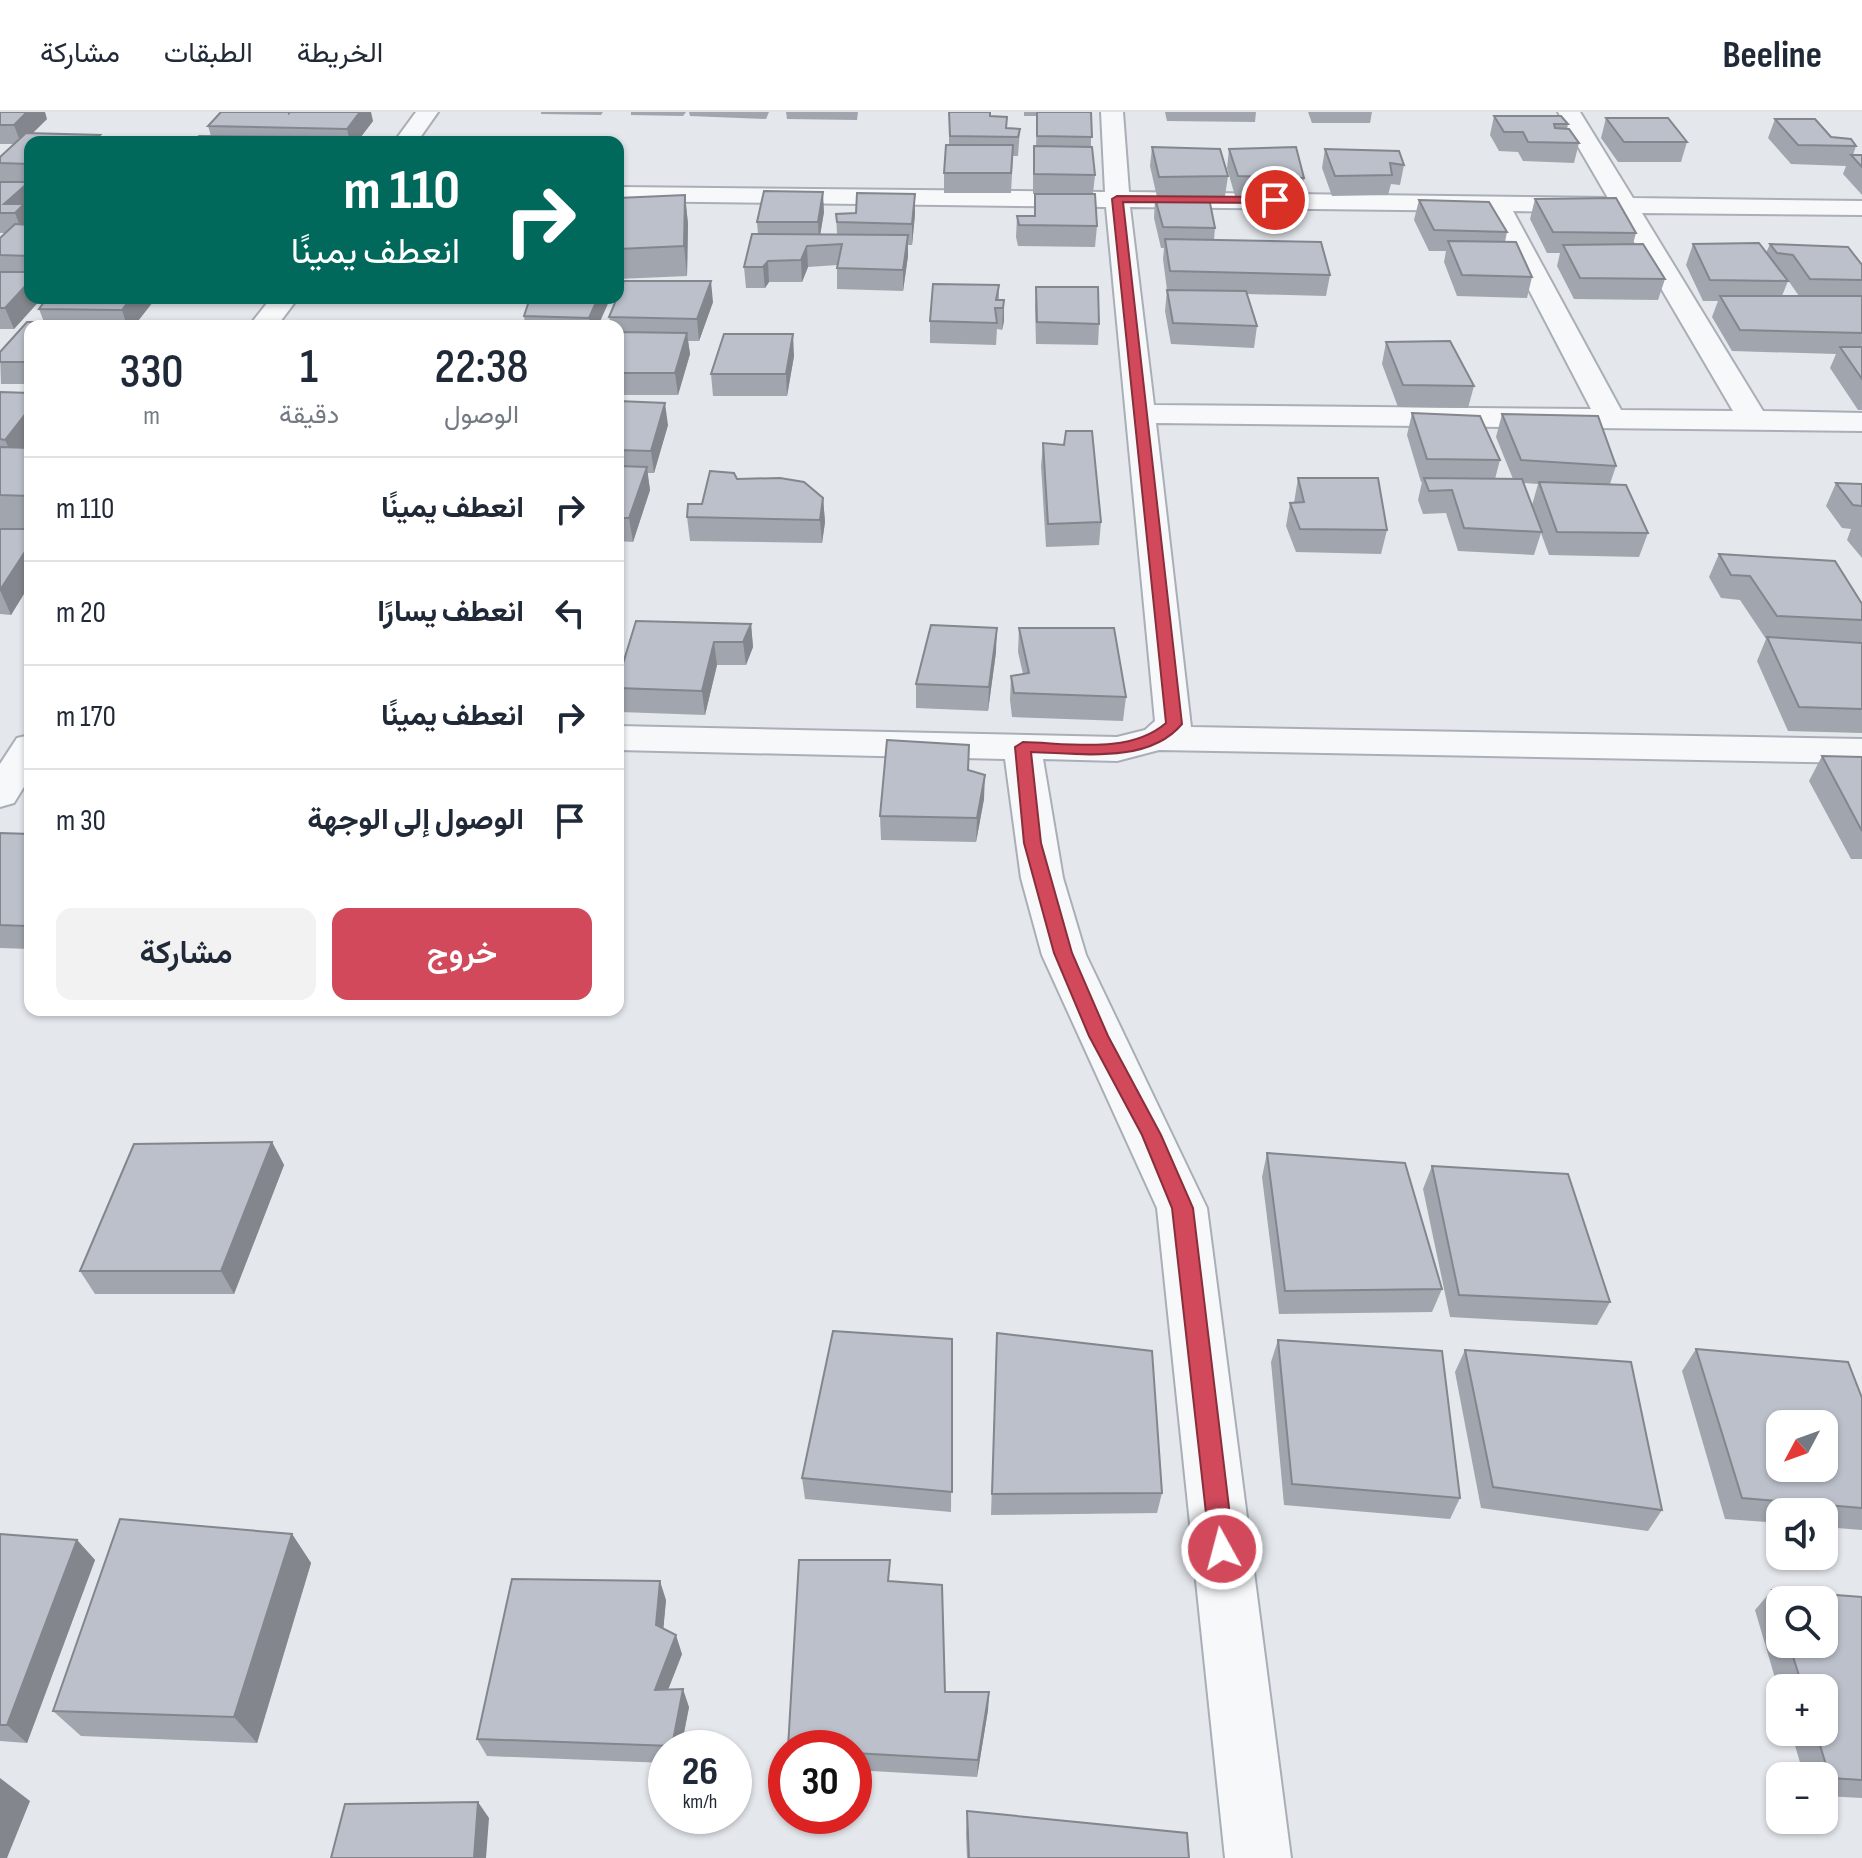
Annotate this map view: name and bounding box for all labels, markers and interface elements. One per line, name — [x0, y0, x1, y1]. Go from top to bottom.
text: Beeline — [1722, 33, 1822, 78]
text: مشاركة — [40, 37, 120, 70]
text: الطبقات — [164, 37, 253, 70]
text: الخريطة — [297, 37, 383, 70]
text: 110 m — [344, 158, 460, 225]
pin — [1241, 166, 1309, 234]
icon: right — [488, 168, 592, 272]
icon: arrive — [1253, 178, 1297, 222]
text: انعطف يمينًا — [291, 231, 460, 274]
text: 1 — [300, 339, 318, 396]
text: 22:38 — [435, 339, 529, 396]
text: 330 — [119, 344, 184, 401]
text: دقيقة — [279, 400, 339, 431]
text: الوصول — [444, 400, 519, 431]
text: m — [143, 401, 160, 432]
icon: right — [548, 487, 592, 531]
text: انعطف يمينًا — [381, 490, 524, 526]
text: 110 m — [56, 491, 114, 527]
icon: left — [548, 591, 592, 635]
text: انعطف يسارًا — [377, 594, 524, 630]
text: 20 m — [56, 595, 106, 631]
icon: right — [548, 695, 592, 739]
text: انعطف يمينًا — [381, 698, 524, 734]
text: 170 m — [56, 699, 116, 735]
icon: arrive — [548, 799, 592, 843]
text: الوصول إلى الوجهة — [307, 802, 524, 838]
text: 30 m — [56, 803, 106, 839]
button: مشاركة — [56, 908, 316, 1000]
button: خروج — [332, 908, 592, 1000]
north arrow — [1766, 1410, 1838, 1482]
map controls — [1766, 1410, 1838, 1834]
button: sound — [1766, 1498, 1838, 1570]
position arrow — [1180, 1507, 1264, 1591]
button: search — [1766, 1586, 1838, 1658]
button: + — [1766, 1674, 1838, 1746]
speed limit sign: 30 — [768, 1730, 872, 1834]
text: 26 — [682, 1748, 718, 1796]
button: − — [1766, 1762, 1838, 1834]
text: km/h — [683, 1790, 717, 1814]

